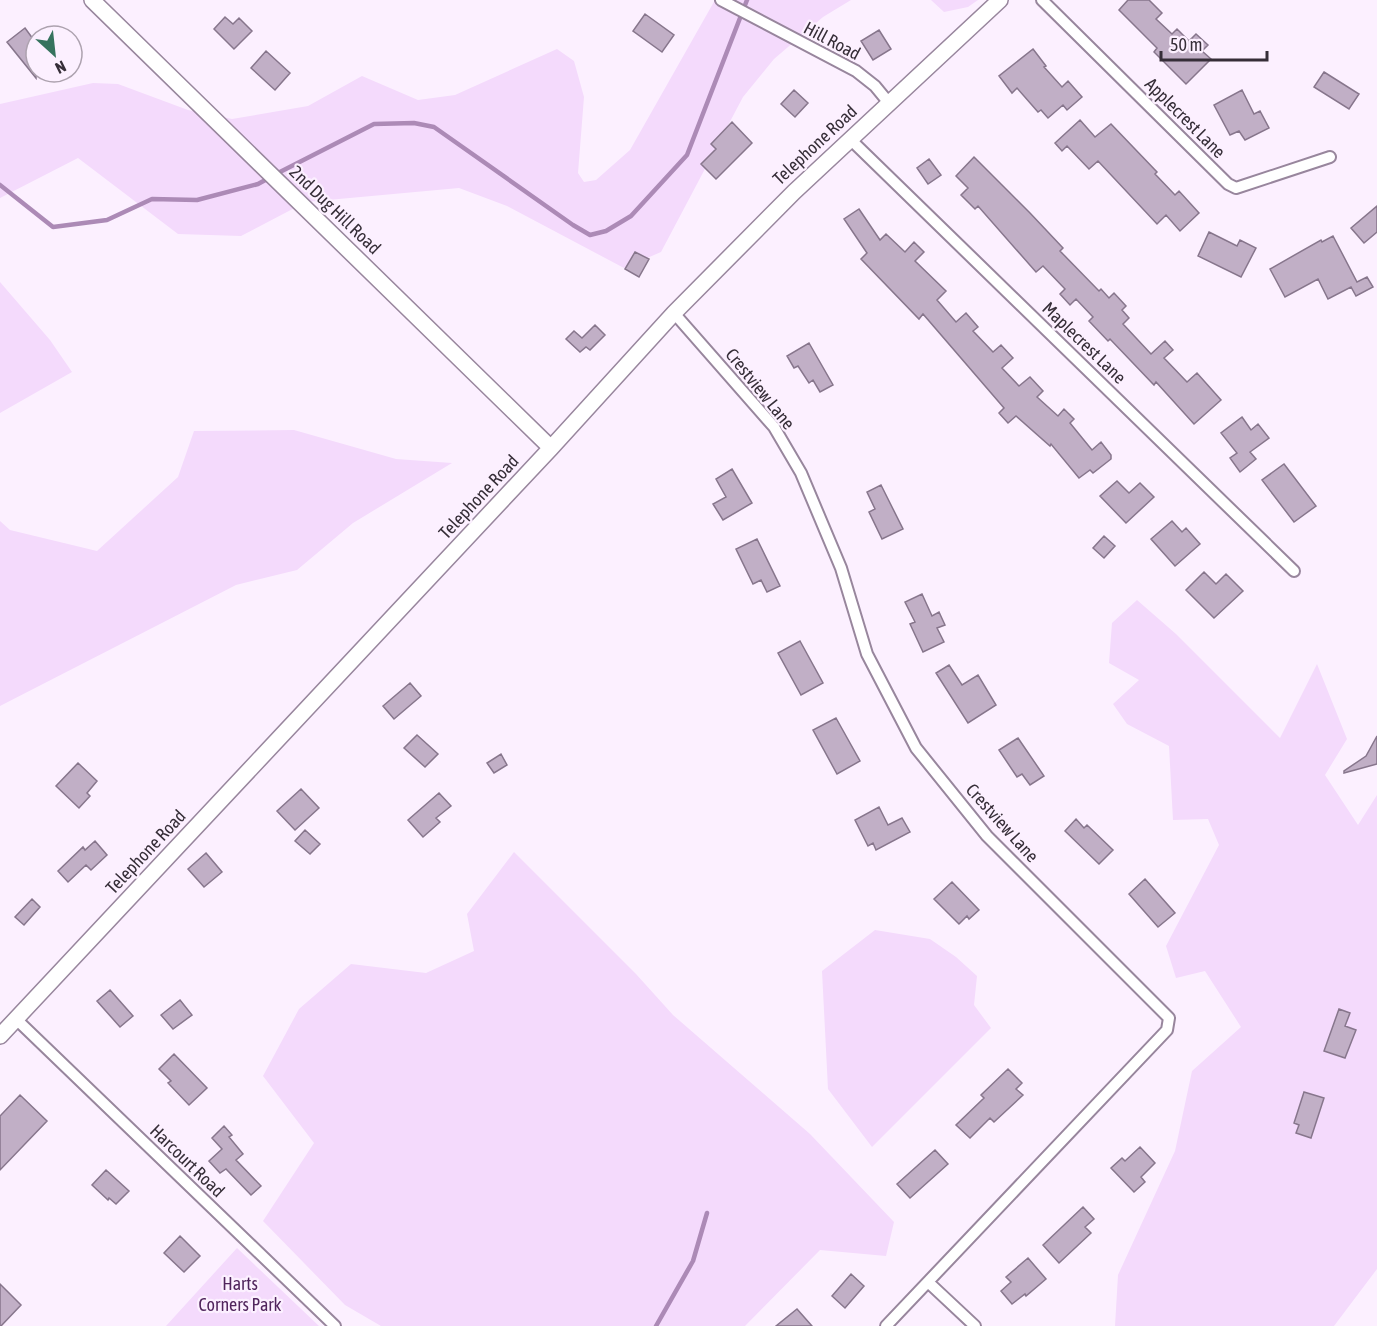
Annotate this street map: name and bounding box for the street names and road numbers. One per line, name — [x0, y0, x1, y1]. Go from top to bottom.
street label: Hill Road — [800, 17, 864, 64]
street label: Applecrest Lane — [1141, 73, 1230, 162]
street label: Telephone Road — [768, 100, 861, 189]
street label: 2nd Dug Hill Road — [286, 161, 385, 258]
street label: Maplecrest Lane — [1038, 298, 1130, 388]
street label: Crestview Lane — [721, 344, 799, 433]
street label: Telephone Road — [434, 450, 523, 543]
street label: Crestview Lane — [962, 779, 1043, 866]
street label: Telephone Road — [101, 805, 190, 898]
street label: Harcourt Road — [146, 1120, 229, 1201]

